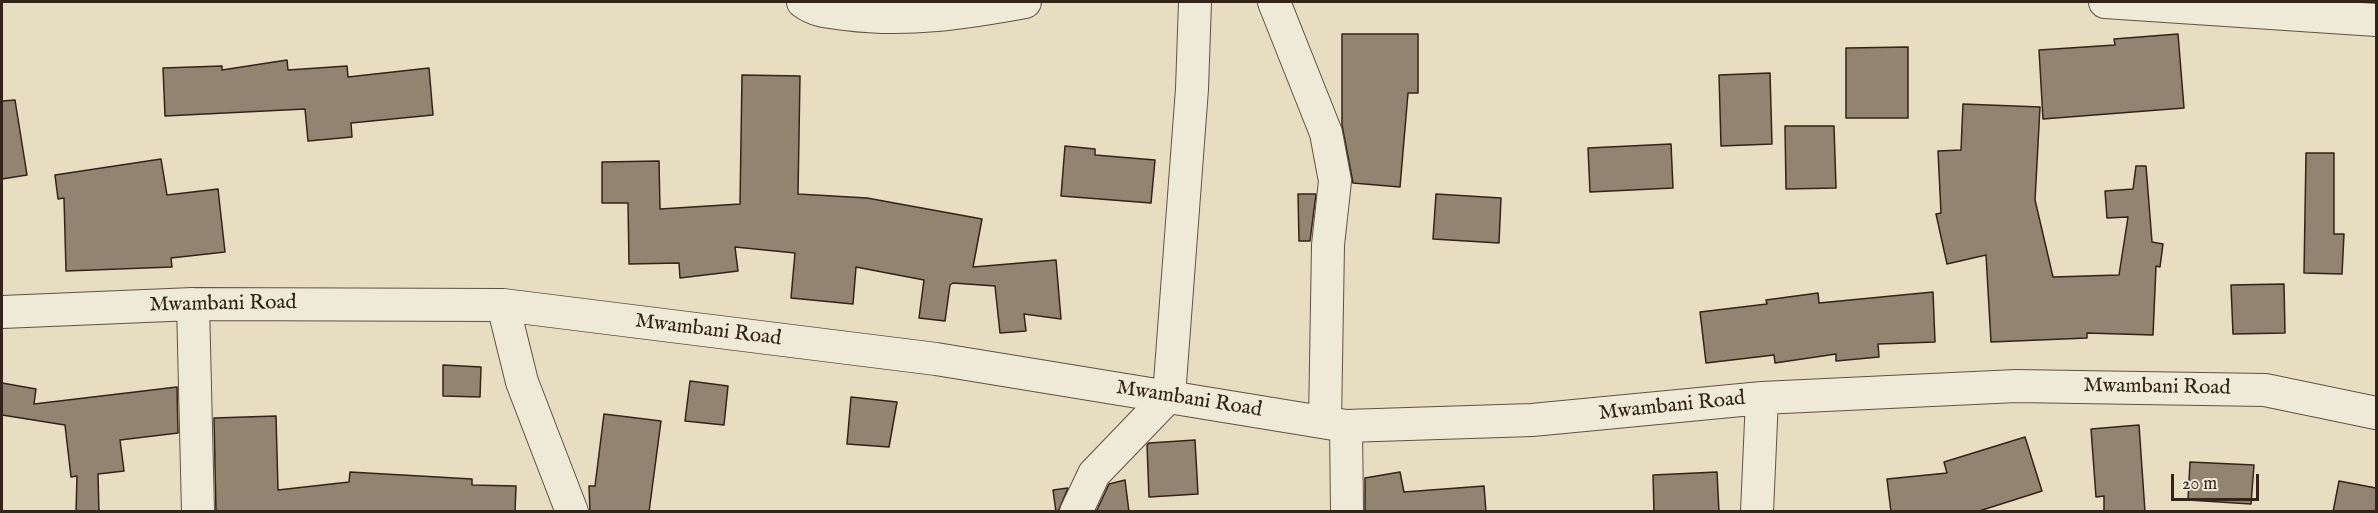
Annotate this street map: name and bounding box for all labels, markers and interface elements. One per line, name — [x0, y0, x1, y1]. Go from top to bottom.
street label: Mwambani Road — [149, 291, 297, 319]
street label: Mwambani Road — [633, 310, 783, 352]
street label: Mwambani Road — [2083, 374, 2231, 402]
street label: Mwambani Road — [1114, 376, 1264, 424]
street label: Mwambani Road — [1597, 387, 1747, 427]
scale bar — [2174, 462, 2262, 500]
text: 20 m — [2182, 473, 2217, 496]

